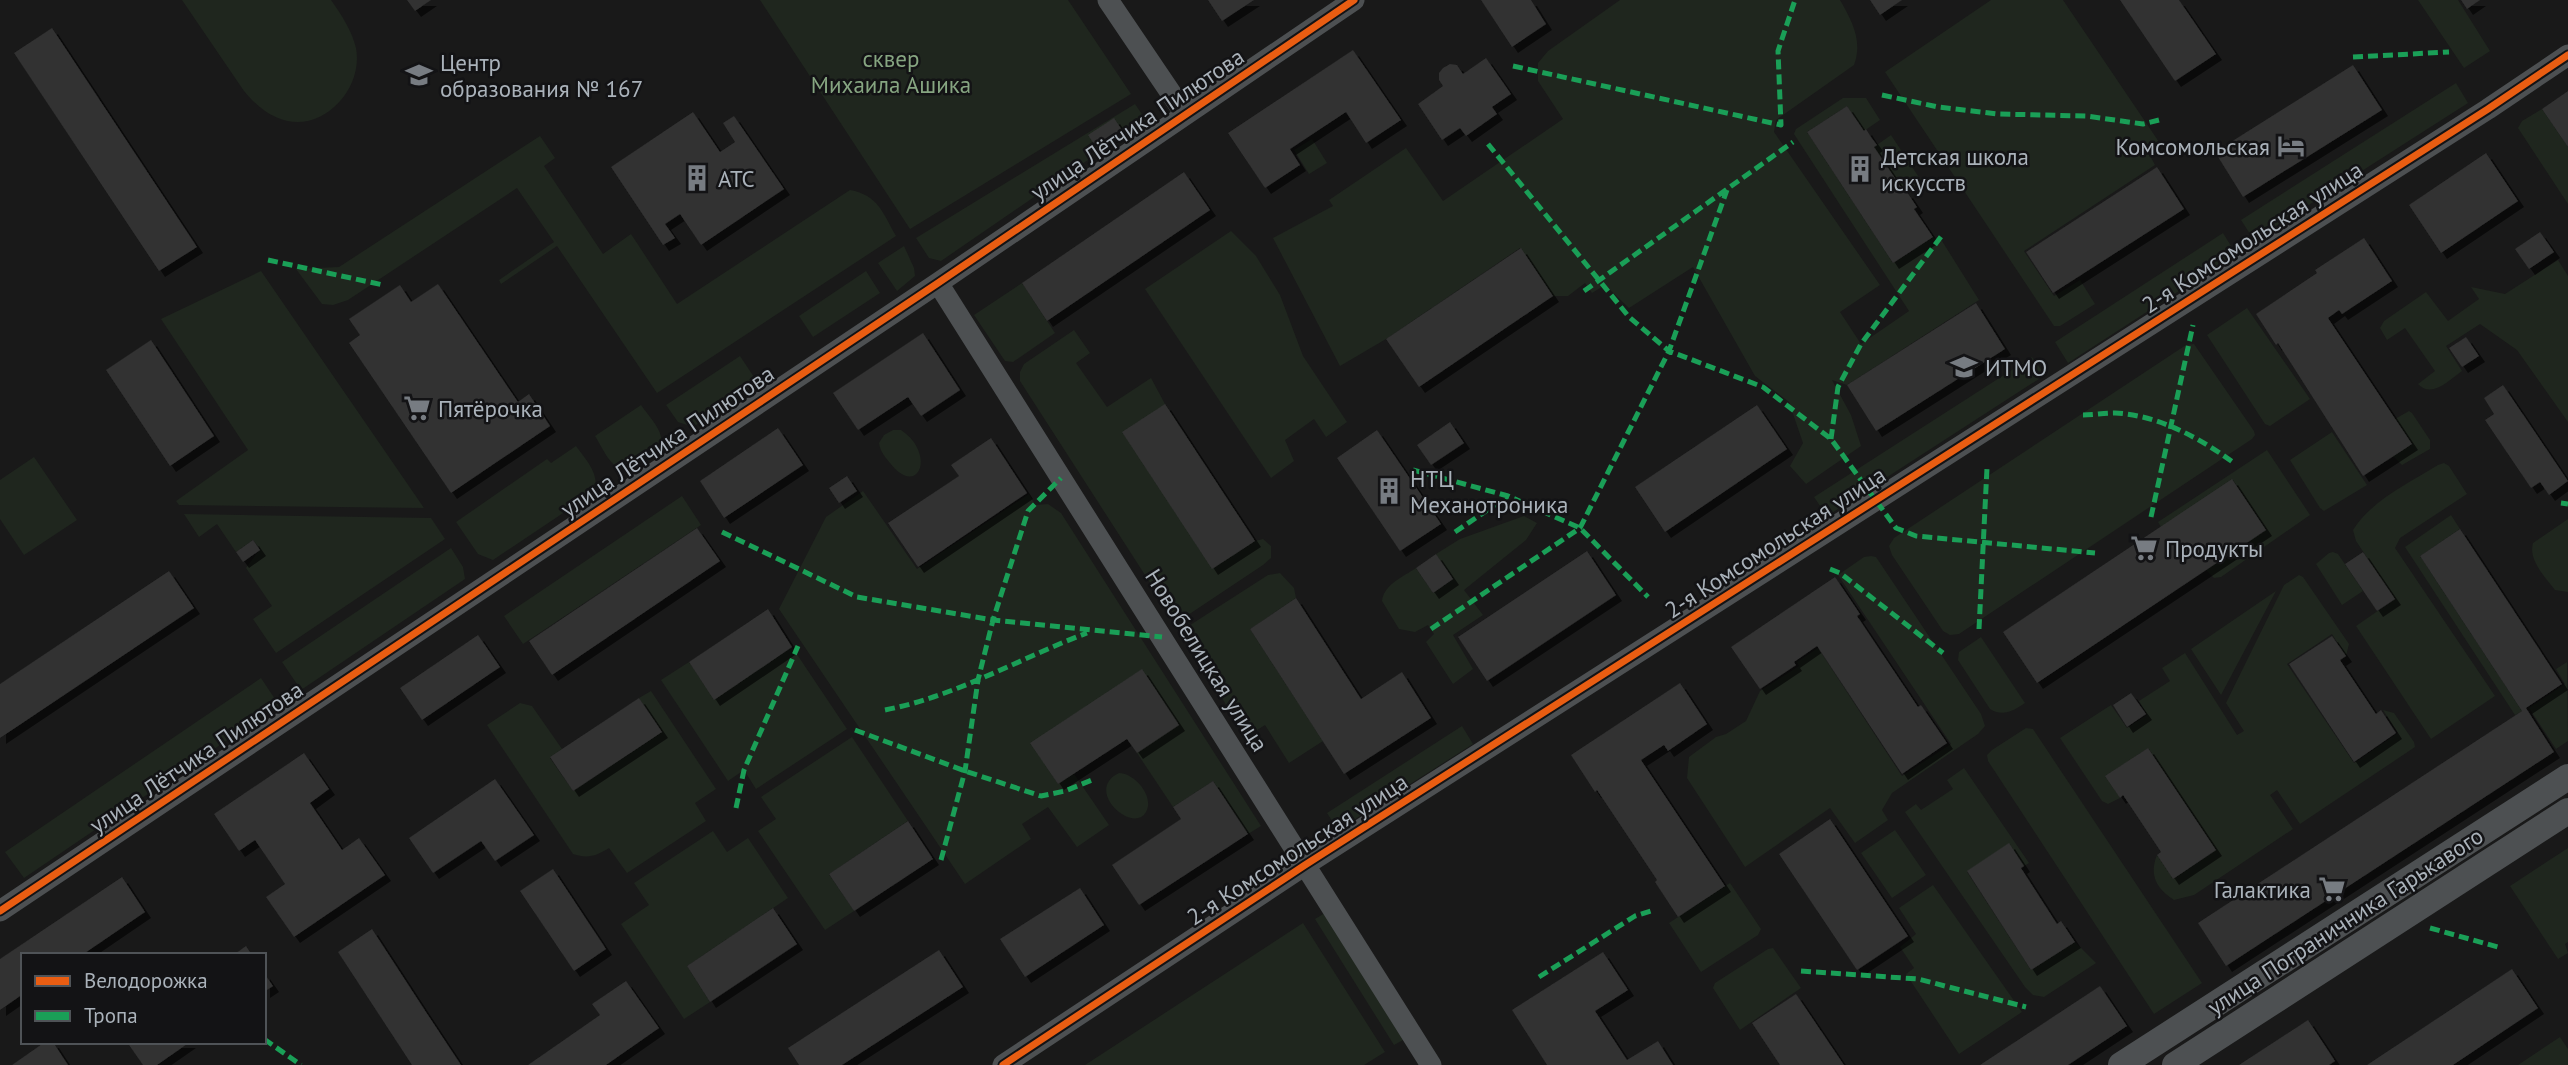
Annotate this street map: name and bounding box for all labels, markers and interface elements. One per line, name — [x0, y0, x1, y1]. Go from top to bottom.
street label: улица Лётчика Пилютова — [1025, 42, 1249, 206]
park label: сквер Михаила Ашика — [811, 44, 971, 99]
place label: Центр образования № 167 — [440, 48, 643, 103]
school or university icon: Центр образования № 167 — [404, 60, 434, 90]
hotel icon: Комсомольская — [2276, 131, 2306, 161]
place label: Комсомольская — [2115, 132, 2270, 161]
place label: Детская школа искусств — [1881, 142, 2029, 197]
building icon: Детская школа искусств — [1845, 154, 1875, 184]
street label: 2-я Комсомольская улица — [2136, 155, 2368, 319]
building icon: АТС — [682, 163, 712, 193]
place label: АТС — [718, 164, 755, 193]
school or university icon: ИТМО — [1949, 352, 1979, 382]
place label: ИТМО — [1985, 353, 2047, 382]
street label: улица Лётчика Пилютова — [555, 359, 779, 523]
supermarket icon: Пятёрочка — [402, 393, 432, 423]
place label: Пятёрочка — [438, 394, 543, 423]
street label: 2-я Комсомольская улица — [1659, 460, 1891, 624]
place label: НТЦ Механотроника — [1410, 464, 1568, 519]
building icon: НТЦ Механотроника — [1374, 476, 1404, 506]
supermarket icon: Продукты — [2129, 533, 2159, 563]
place label: Продукты — [2165, 534, 2263, 563]
street label: Новобелицкая улица — [1139, 563, 1275, 757]
street label: улица Лётчика Пилютова — [84, 675, 308, 839]
street label: 2-я Комсомольская улица — [1181, 767, 1413, 931]
street label: улица Пограничника Гарькавого — [2202, 821, 2488, 1021]
supermarket icon: Галактика — [2317, 874, 2347, 904]
place label: Галактика — [2214, 875, 2311, 904]
legend — [21, 953, 266, 1044]
text: Велодорожка — [84, 967, 208, 994]
text: Тропа — [84, 1002, 138, 1029]

